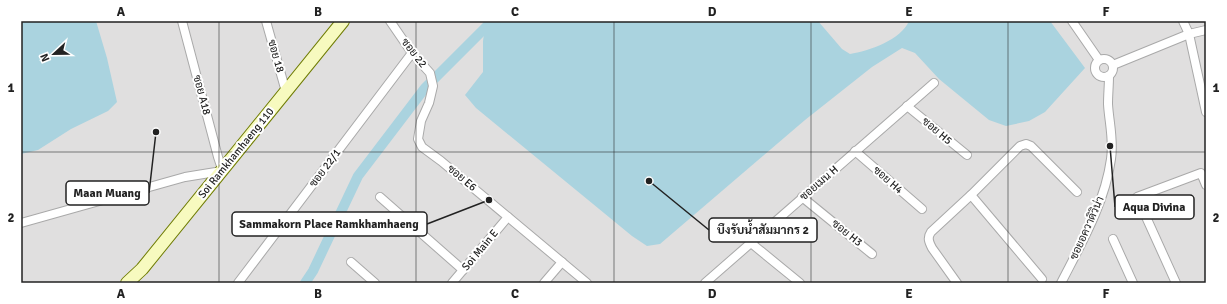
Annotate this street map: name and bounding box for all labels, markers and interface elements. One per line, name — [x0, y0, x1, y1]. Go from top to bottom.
text: A — [117, 4, 126, 20]
text: B — [314, 4, 322, 20]
text: C — [511, 4, 519, 20]
text: D — [708, 4, 717, 20]
text: E — [905, 4, 913, 20]
text: F — [1103, 4, 1110, 20]
north arrow — [34, 34, 74, 74]
street label: ซอย 22 — [398, 36, 430, 70]
street label: ซอย 18 — [265, 38, 287, 74]
text: N — [38, 52, 53, 64]
street label: ซอย A18 — [190, 74, 214, 116]
text: 1 — [7, 80, 15, 96]
text: 1 — [1212, 80, 1220, 96]
street label: Soi Ramkhamhaeng 110 — [195, 105, 277, 201]
street label: ซอย H5 — [919, 115, 955, 147]
street label: ซอย 22/1 — [306, 146, 344, 190]
street label: ซอย E6 — [445, 162, 479, 194]
street label: ซอยเมน H — [797, 163, 841, 203]
street label: ซอย H4 — [870, 164, 906, 197]
callout: Maan Muang — [66, 181, 149, 205]
text: Maan Muang — [73, 186, 141, 201]
street label: ซอยอควาดิวิน่า — [1066, 194, 1107, 262]
callout: Aqua Divina — [1115, 195, 1194, 219]
text: Aqua Divina — [1123, 200, 1185, 215]
text: 2 — [7, 210, 15, 226]
text: 2 — [1212, 210, 1220, 226]
callout: Sammakorn Place Ramkhamhaeng — [232, 212, 427, 236]
text: Sammakorn Place Ramkhamhaeng — [239, 217, 419, 232]
street label: ซอย H3 — [829, 217, 865, 249]
callout: บึงรับน้ำสัมมากร 2 — [709, 218, 817, 242]
text: บึงรับน้ำสัมมากร 2 — [717, 219, 809, 238]
street label: Soi Main E — [459, 227, 501, 273]
text: A — [117, 286, 126, 302]
text: B — [314, 286, 322, 302]
text: C — [511, 286, 519, 302]
text: D — [708, 286, 717, 302]
text: E — [905, 286, 913, 302]
text: F — [1103, 286, 1110, 302]

